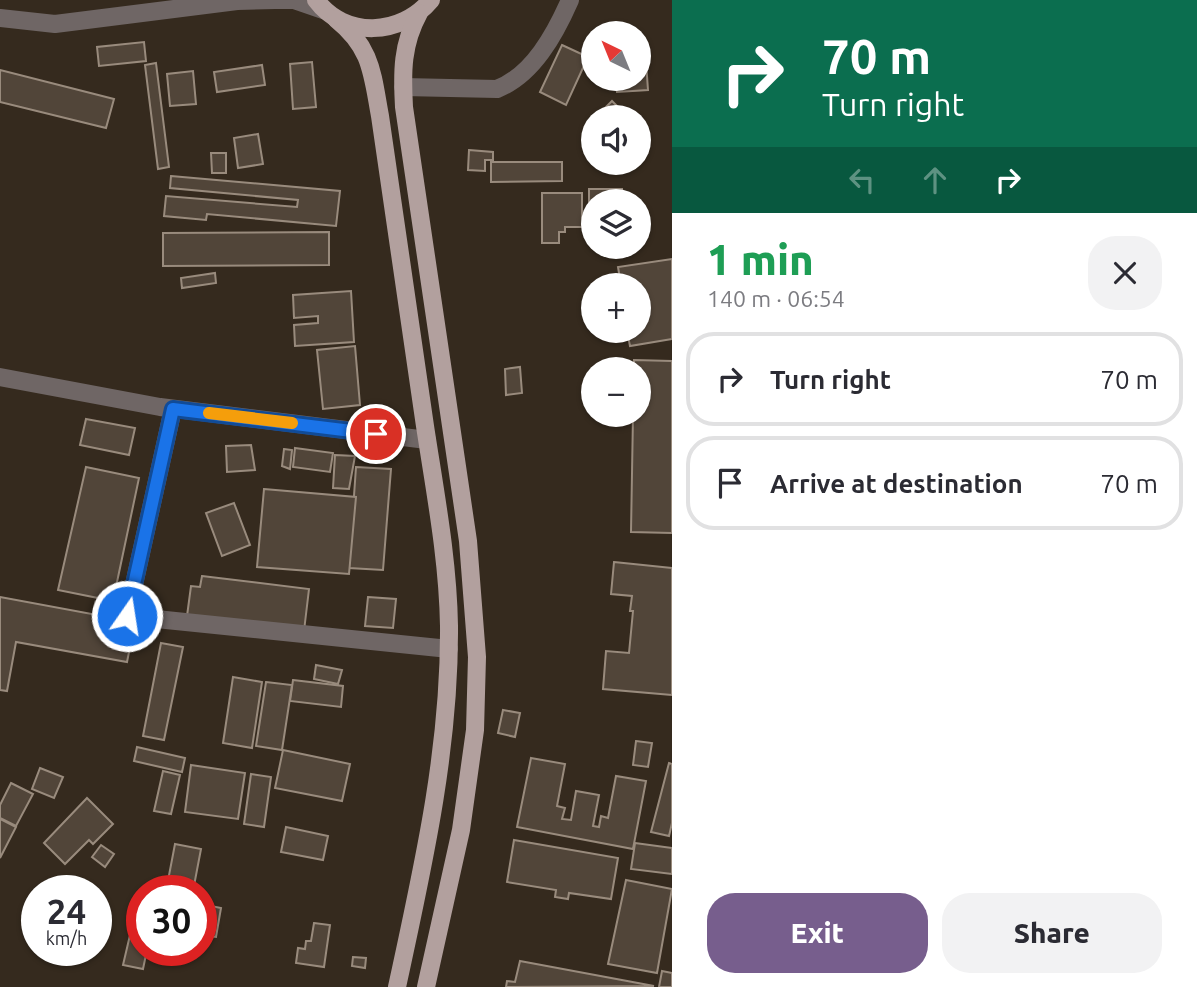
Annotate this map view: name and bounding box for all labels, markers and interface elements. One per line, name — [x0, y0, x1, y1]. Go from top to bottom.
north arrow — [581, 21, 651, 91]
map controls — [581, 21, 651, 427]
icon: right — [707, 28, 798, 119]
text: 70 m — [822, 28, 931, 83]
text: Turn right — [822, 86, 964, 122]
button: sound — [581, 105, 651, 175]
icon: left — [843, 161, 881, 199]
icon: ahead — [916, 161, 954, 199]
icon: right — [989, 161, 1027, 199]
button: layers — [581, 189, 651, 259]
text: 1 min — [707, 236, 814, 283]
button: close — [1088, 236, 1162, 310]
button: + — [581, 273, 651, 343]
text: 140 m · 06:54 — [707, 286, 845, 311]
button: − — [581, 357, 651, 427]
icon: right — [711, 360, 749, 398]
text: Turn right — [770, 365, 891, 394]
text: 70 m — [1100, 365, 1158, 394]
pin — [346, 404, 406, 464]
icon: arrive — [357, 415, 395, 453]
icon: arrive — [711, 464, 749, 502]
text: Arrive at destination — [770, 469, 1023, 498]
text: 70 m — [1100, 469, 1158, 498]
position arrow — [90, 579, 164, 653]
speed limit sign: 30 — [126, 875, 217, 966]
text: 24 — [47, 891, 86, 931]
button: Exit — [707, 893, 928, 973]
button: Share — [942, 893, 1162, 973]
text: km/h — [46, 928, 87, 948]

